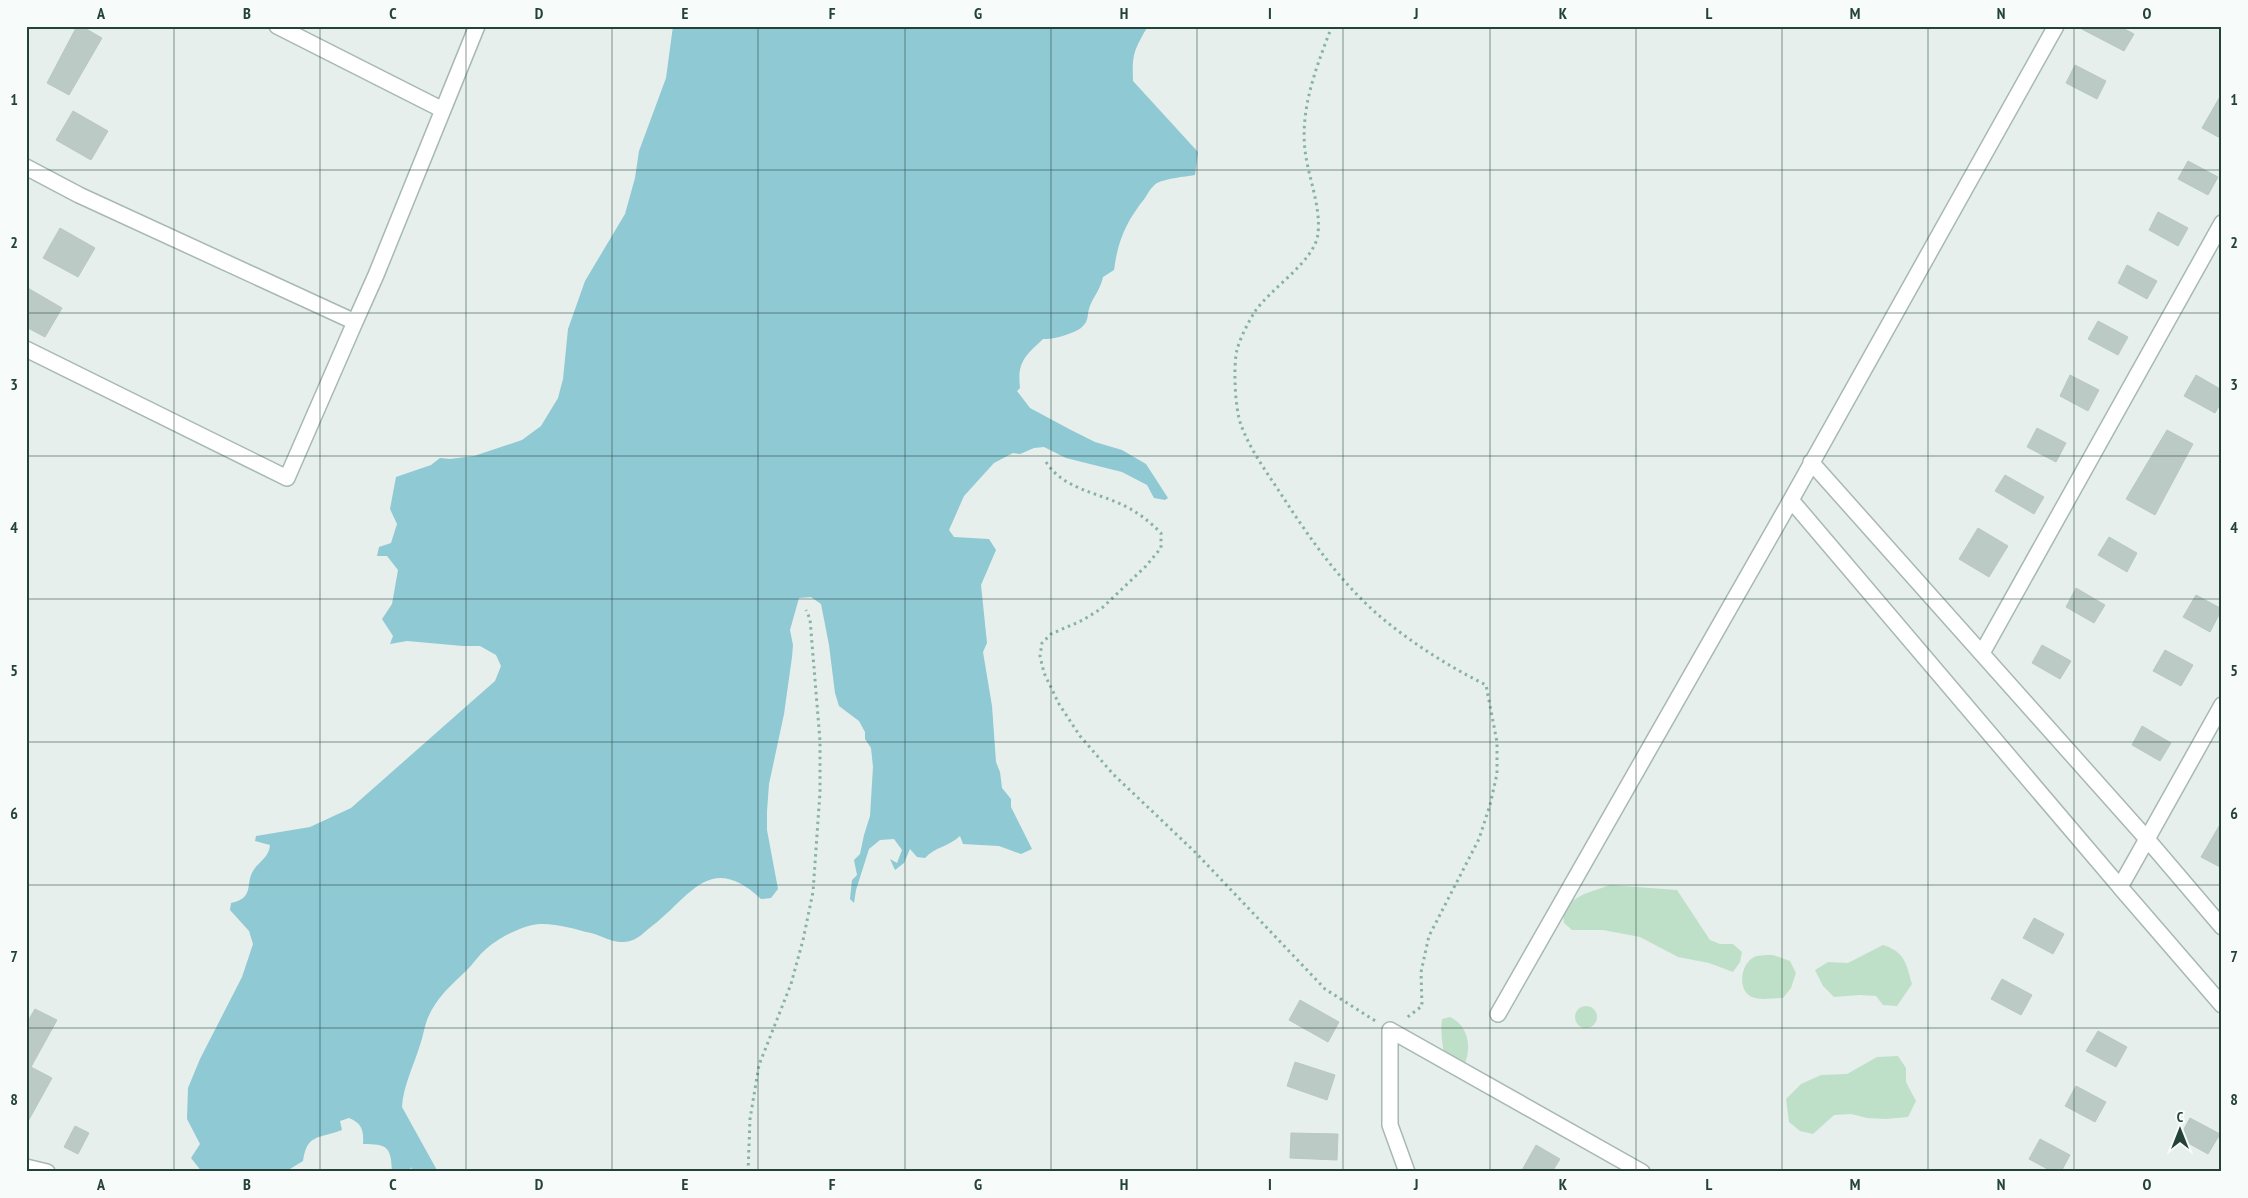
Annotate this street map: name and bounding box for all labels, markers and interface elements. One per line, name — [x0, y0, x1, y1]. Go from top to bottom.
text: A — [96, 3, 106, 23]
text: B — [243, 3, 251, 23]
text: C — [389, 3, 397, 23]
text: D — [535, 3, 544, 23]
text: E — [682, 3, 689, 23]
text: F — [829, 3, 836, 23]
text: G — [974, 3, 982, 23]
text: H — [1120, 3, 1128, 23]
text: I — [1268, 3, 1272, 23]
text: J — [1413, 3, 1418, 23]
text: K — [1559, 3, 1568, 23]
text: L — [1706, 3, 1713, 23]
text: M — [1850, 3, 1860, 23]
text: N — [1997, 3, 2005, 23]
text: O — [2143, 3, 2152, 23]
text: 1 — [10, 89, 18, 109]
text: 1 — [2230, 89, 2238, 109]
text: 2 — [10, 232, 18, 252]
text: 2 — [2230, 232, 2238, 252]
text: 3 — [10, 374, 18, 394]
text: 3 — [2230, 374, 2238, 394]
text: 4 — [10, 517, 18, 537]
text: 4 — [2230, 517, 2238, 537]
text: 5 — [10, 660, 18, 680]
text: 5 — [2230, 660, 2238, 680]
text: 6 — [10, 803, 18, 823]
text: 6 — [2230, 803, 2238, 823]
text: 7 — [10, 946, 18, 966]
text: 7 — [2230, 946, 2238, 966]
text: 8 — [10, 1089, 18, 1109]
text: 8 — [2230, 1089, 2238, 1109]
north arrow — [2156, 1106, 2206, 1156]
text: С — [2177, 1108, 2184, 1126]
text: A — [96, 1174, 106, 1194]
text: B — [243, 1174, 251, 1194]
text: C — [389, 1174, 397, 1194]
text: D — [535, 1174, 544, 1194]
text: E — [682, 1174, 689, 1194]
text: F — [829, 1174, 836, 1194]
text: G — [974, 1174, 982, 1194]
text: H — [1120, 1174, 1128, 1194]
text: I — [1268, 1174, 1272, 1194]
text: J — [1413, 1174, 1418, 1194]
text: K — [1559, 1174, 1568, 1194]
text: L — [1706, 1174, 1713, 1194]
text: M — [1850, 1174, 1860, 1194]
text: N — [1997, 1174, 2005, 1194]
text: O — [2143, 1174, 2152, 1194]

